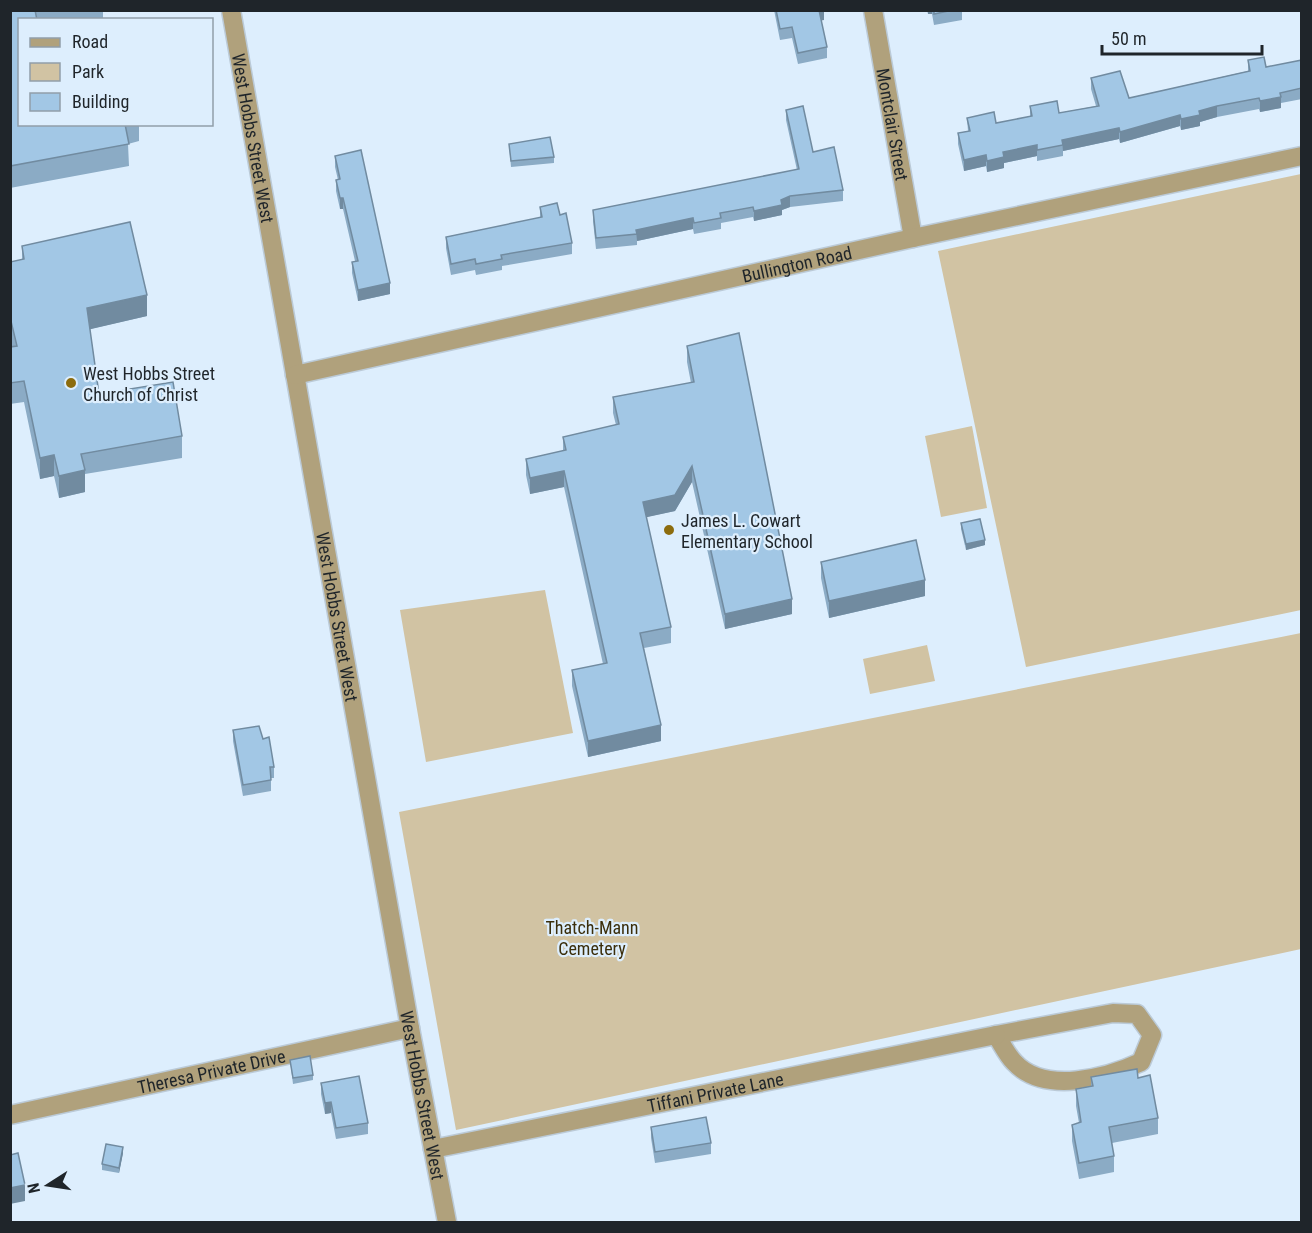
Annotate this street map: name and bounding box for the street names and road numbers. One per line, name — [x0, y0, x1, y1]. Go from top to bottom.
street label: West Hobbs Street West — [228, 52, 279, 224]
street label: Montclair Street — [873, 66, 913, 182]
street label: Bullington Road — [740, 241, 854, 286]
street label: West Hobbs Street West — [312, 530, 363, 703]
street label: West Hobbs Street West — [397, 1009, 449, 1181]
street label: Theresa Private Drive — [135, 1045, 287, 1098]
street label: Tiffani Private Lane — [645, 1068, 785, 1116]

